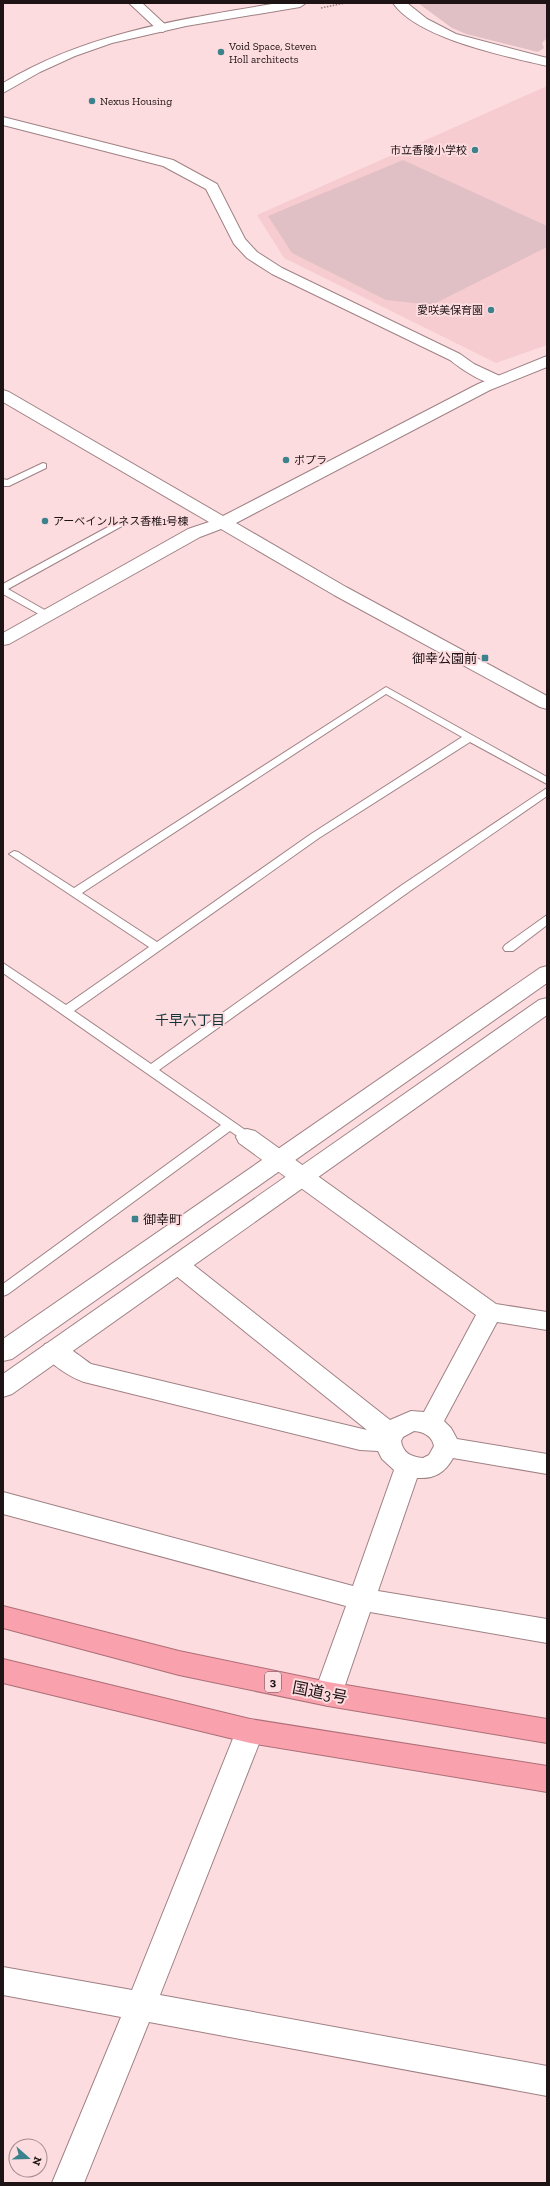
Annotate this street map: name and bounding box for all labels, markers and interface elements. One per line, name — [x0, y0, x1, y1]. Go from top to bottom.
place label: Void Space, Steven Holl architects — [228, 40, 317, 66]
marker: Void Space, Steven Holl architects — [216, 47, 226, 57]
place label: Nexus Housing — [100, 95, 172, 108]
marker: Nexus Housing — [87, 96, 97, 106]
place label: 市立香陵小学校 — [390, 144, 467, 157]
marker: 市立香陵小学校 — [470, 145, 480, 155]
place label: 愛咲美保育園 — [417, 304, 483, 317]
marker: 愛咲美保育園 — [486, 305, 496, 315]
place label: ポプラ — [294, 454, 327, 467]
marker: ポプラ — [281, 455, 291, 465]
place label: アーベインルネス香椎1号棟 — [53, 515, 189, 528]
marker: アーベインルネス香椎1号棟 — [40, 516, 50, 526]
place label: 御幸公園前 — [412, 651, 477, 666]
marker: 御幸公園前 — [480, 653, 490, 663]
district label: 千早六丁目 — [155, 1012, 225, 1029]
place label: 御幸町 — [143, 1212, 182, 1227]
marker: 御幸町 — [130, 1214, 140, 1224]
road number: 3 — [265, 1672, 281, 1692]
street label: 国道3号 — [291, 1678, 349, 1707]
north arrow — [8, 2138, 48, 2178]
text: N — [29, 2155, 44, 2168]

